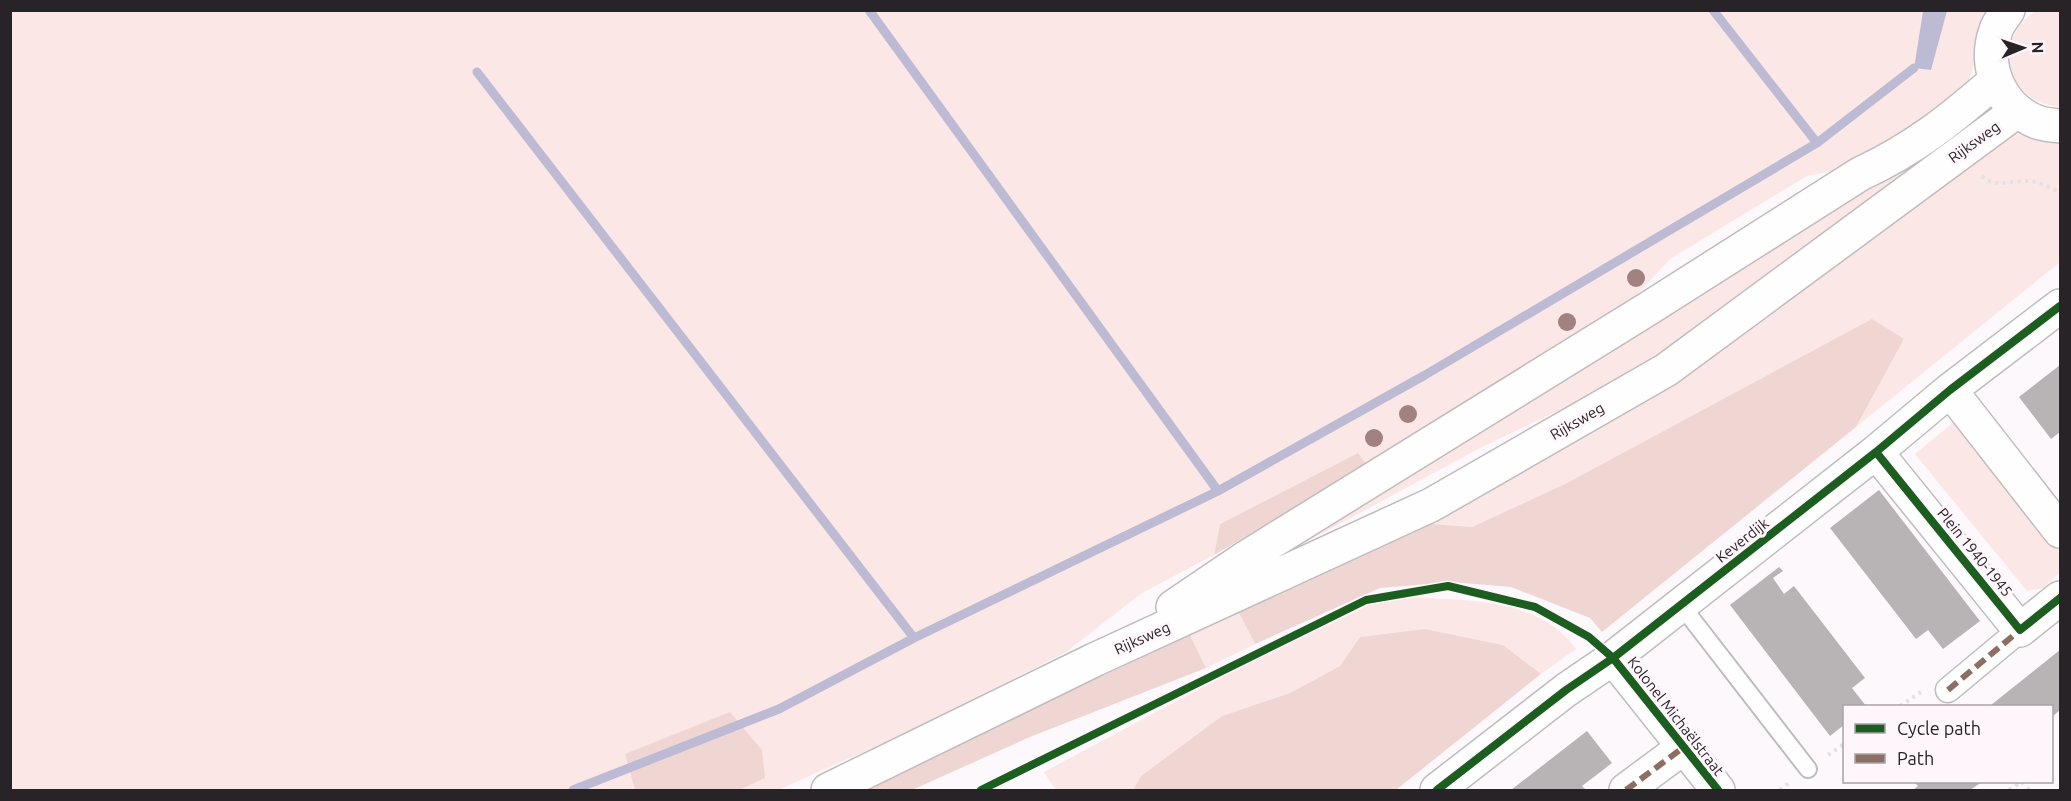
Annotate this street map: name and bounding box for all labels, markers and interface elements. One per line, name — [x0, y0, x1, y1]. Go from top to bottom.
north arrow — [1993, 18, 2053, 78]
text: N — [2029, 41, 2047, 54]
street label: Rijksweg — [1945, 118, 2003, 166]
street label: Rijksweg — [1547, 399, 1607, 443]
street label: Plein 1940-1945 — [1934, 504, 2016, 600]
street label: Keverdijk — [1712, 514, 1772, 566]
street label: Rijksweg — [1111, 618, 1173, 658]
street label: Kolonel Michaëlstraat — [1624, 653, 1728, 779]
legend — [1843, 705, 2053, 783]
text: Cycle path — [1897, 718, 1981, 738]
text: Path — [1897, 748, 1934, 768]

